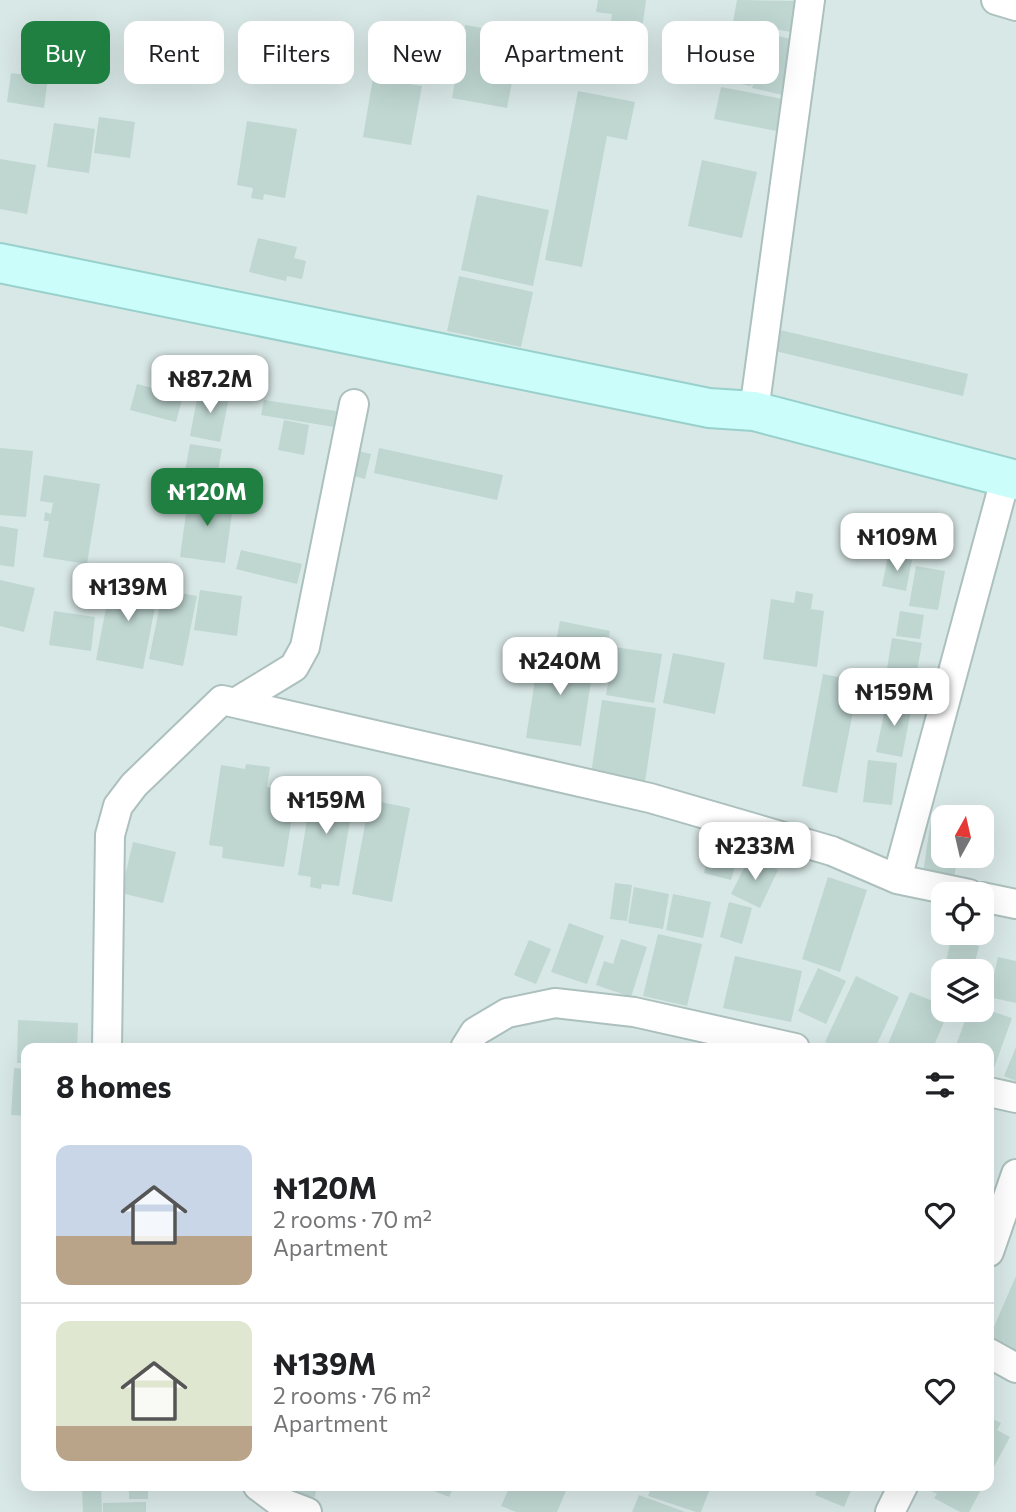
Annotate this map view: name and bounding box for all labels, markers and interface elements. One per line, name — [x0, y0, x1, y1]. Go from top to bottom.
chip: Buy — [21, 21, 110, 84]
chip: Rent — [124, 21, 224, 84]
chip: Filters — [238, 21, 354, 84]
chip: New — [368, 21, 466, 84]
chip: Apartment — [480, 21, 648, 84]
chip: House — [662, 21, 779, 84]
pin: ₦87.2M — [153, 356, 267, 415]
text: ₦87.2M — [167, 364, 253, 392]
pin: ₦120M — [158, 468, 256, 528]
text: ₦120M — [167, 477, 247, 505]
pin: ₦109M — [848, 514, 946, 573]
text: ₦109M — [856, 522, 938, 550]
pin: ₦139M — [79, 564, 177, 623]
text: ₦139M — [88, 572, 168, 600]
pin: ₦240M — [511, 638, 609, 697]
text: ₦240M — [519, 646, 601, 674]
pin: ₦159M — [845, 668, 943, 728]
text: ₦159M — [854, 677, 934, 705]
pin: ₦159M — [277, 776, 375, 836]
text: ₦159M — [286, 785, 366, 813]
north arrow — [931, 805, 994, 868]
map controls — [931, 805, 994, 1022]
pin: ₦233M — [706, 822, 804, 882]
text: ₦233M — [715, 831, 795, 859]
button: locate — [931, 882, 994, 945]
button: layers — [931, 959, 994, 1022]
icon: filters — [921, 1066, 959, 1104]
text: 8 homes — [56, 1067, 172, 1104]
text: ₦120M — [273, 1168, 377, 1205]
icon: home — [112, 1173, 196, 1257]
icon: heart — [921, 1196, 959, 1234]
text: 2 rooms · 70 m² — [273, 1205, 432, 1233]
text: Apartment — [273, 1233, 388, 1261]
text: ₦139M — [273, 1344, 376, 1381]
icon: home — [112, 1349, 196, 1433]
icon: heart — [921, 1372, 959, 1410]
text: 2 rooms · 76 m² — [273, 1381, 431, 1409]
text: Apartment — [273, 1409, 388, 1437]

